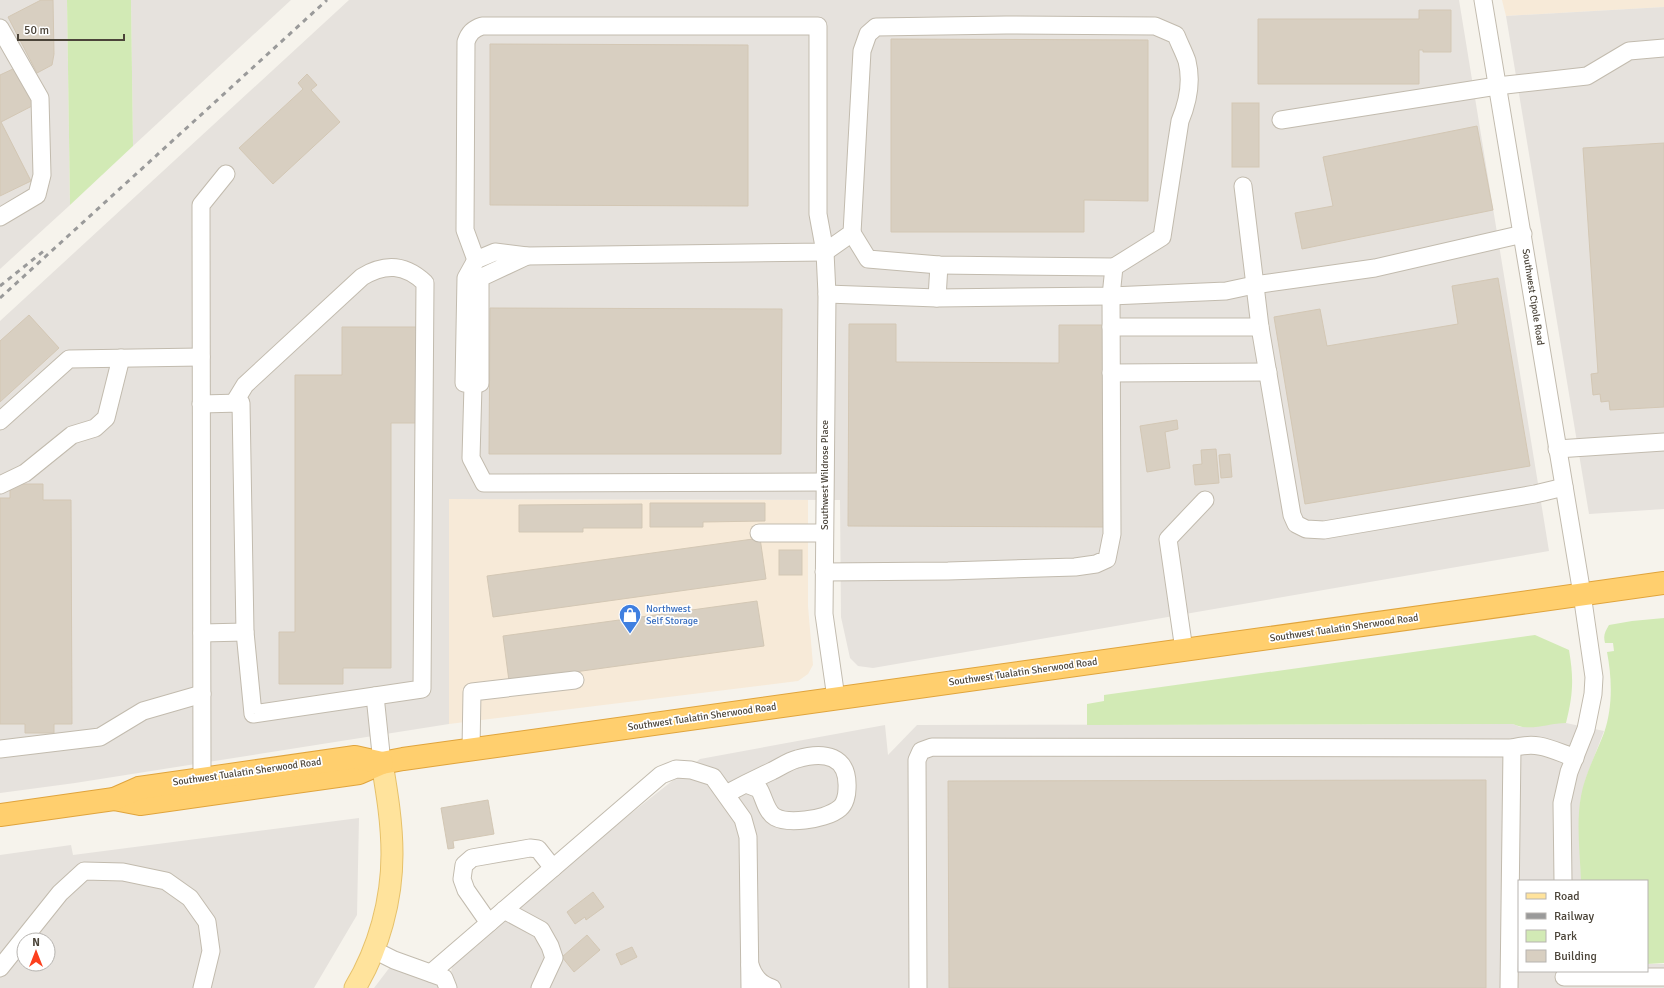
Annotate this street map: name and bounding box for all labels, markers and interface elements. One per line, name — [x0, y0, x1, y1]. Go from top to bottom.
scale bar — [18, 16, 124, 42]
text: 50 m — [24, 23, 49, 38]
street label: Southwest Cipole Road — [1519, 248, 1547, 346]
street label: Southwest Wildrose Place — [819, 420, 831, 530]
shop icon: Northwest Self Storage — [617, 602, 643, 635]
place label: Northwest Self Storage — [646, 603, 698, 627]
street label: Southwest Tualatin Sherwood Road — [1269, 612, 1419, 644]
street label: Southwest Tualatin Sherwood Road — [948, 656, 1098, 688]
street label: Southwest Tualatin Sherwood Road — [627, 701, 777, 733]
street label: Southwest Tualatin Sherwood Road — [172, 756, 322, 788]
legend — [1518, 880, 1648, 972]
text: Road — [1554, 889, 1580, 904]
text: Railway — [1554, 909, 1594, 924]
text: Park — [1554, 929, 1577, 944]
north arrow — [16, 932, 56, 972]
text: N — [32, 936, 40, 949]
text: Building — [1554, 949, 1597, 964]

